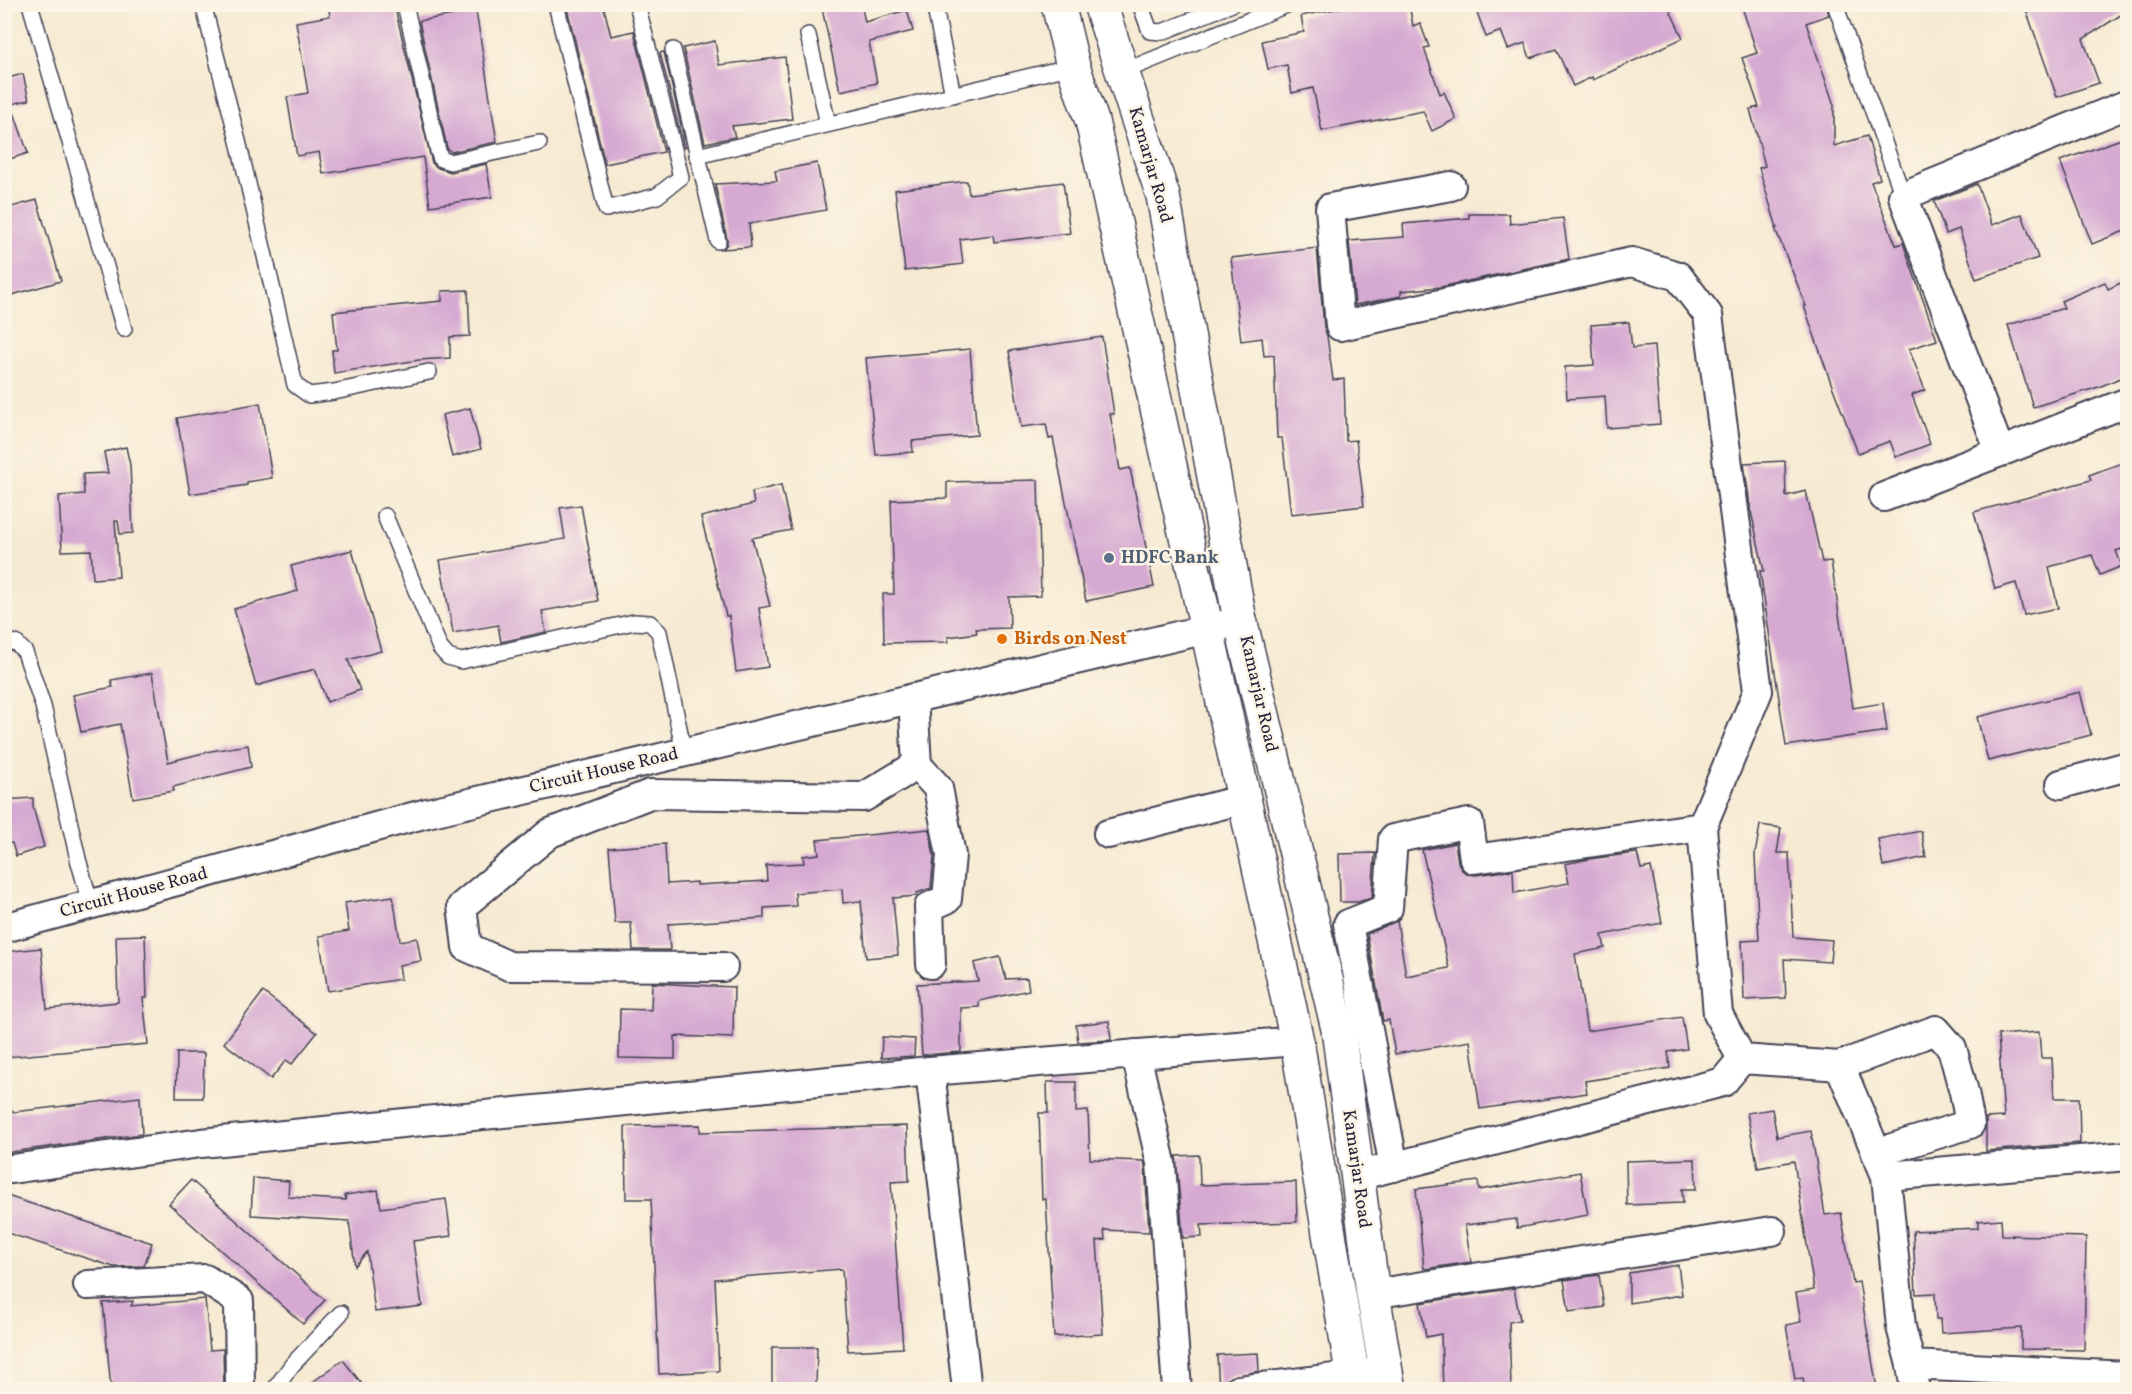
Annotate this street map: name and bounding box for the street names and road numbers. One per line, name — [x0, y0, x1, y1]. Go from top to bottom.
street label: Kamarjar Road — [1122, 104, 1178, 226]
street label: Kamarjar Road — [1232, 633, 1284, 755]
street label: Circuit House Road — [527, 742, 681, 800]
street label: Circuit House Road — [57, 861, 211, 925]
street label: Kamarjar Road — [1335, 1108, 1377, 1230]

